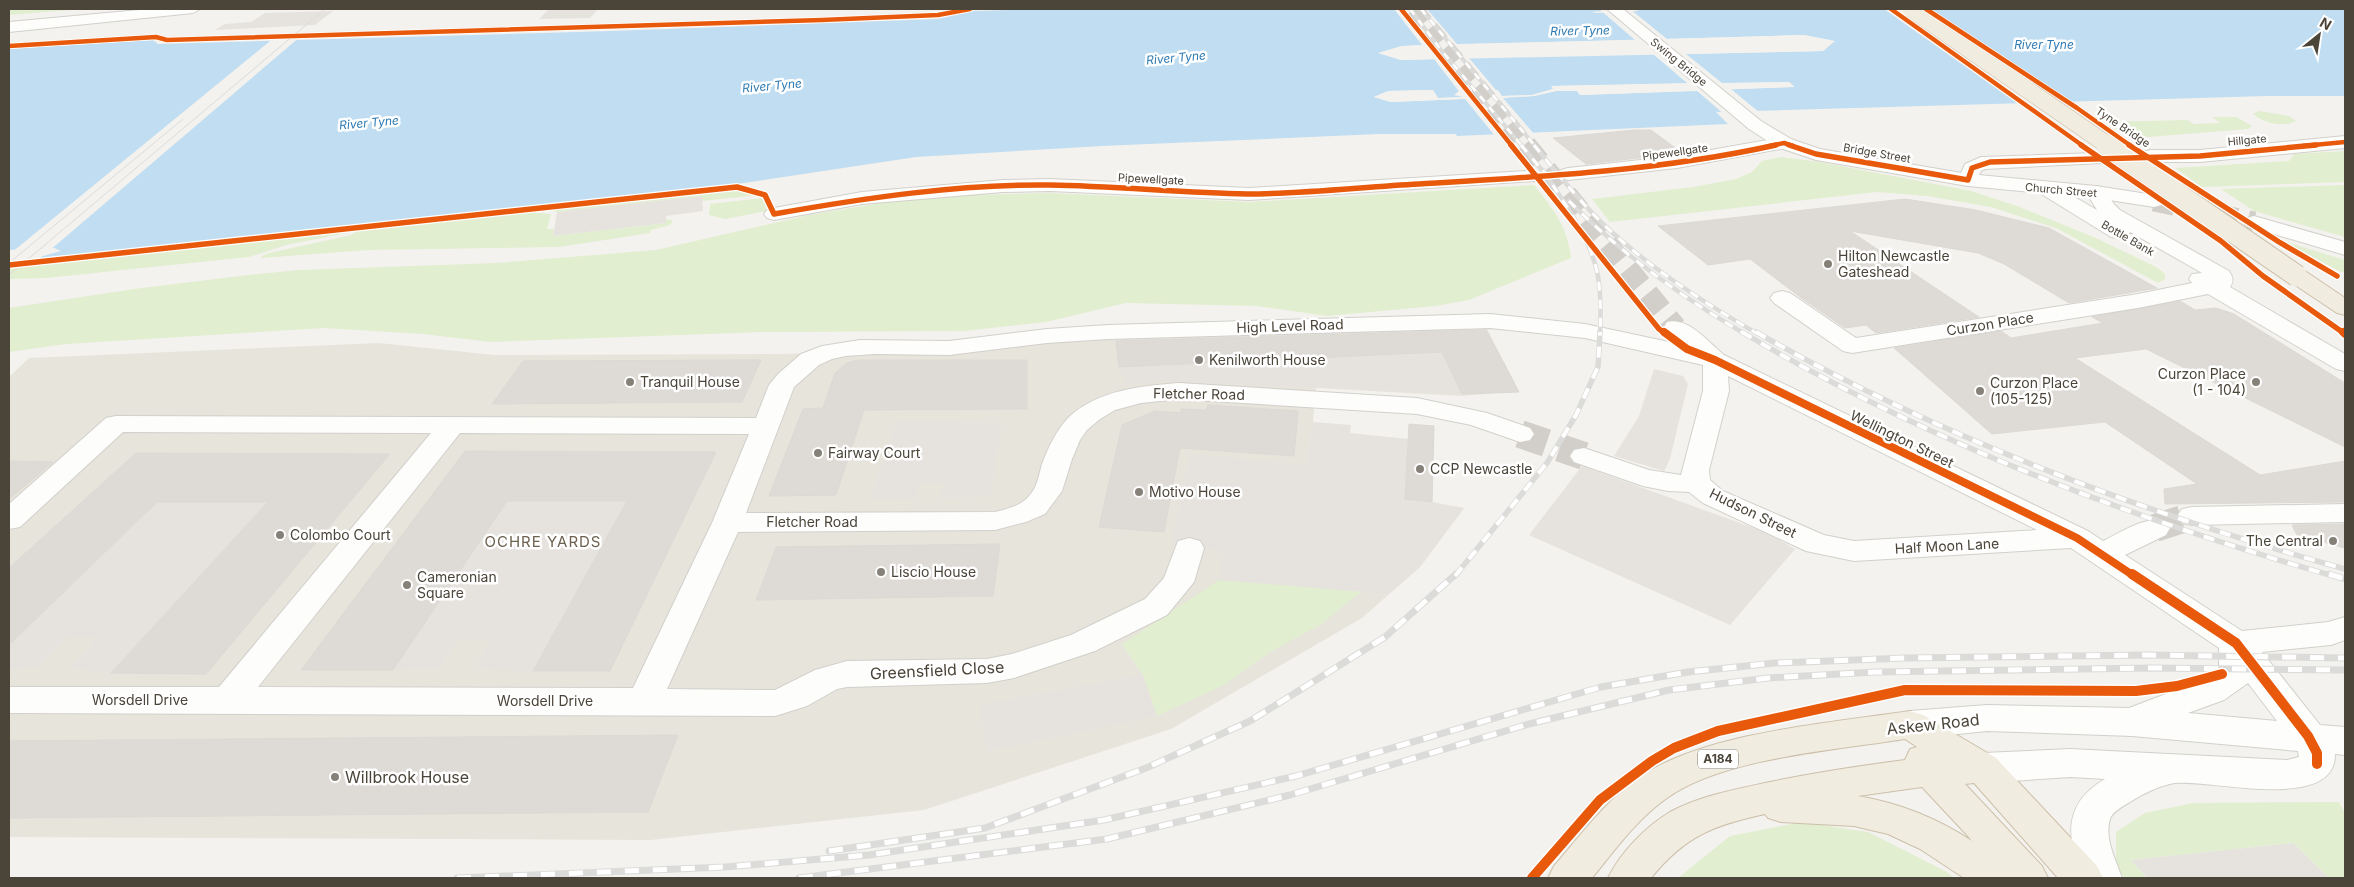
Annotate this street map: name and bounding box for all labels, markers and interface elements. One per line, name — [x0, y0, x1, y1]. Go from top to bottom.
north arrow — [2294, 10, 2344, 60]
text: N — [2317, 13, 2335, 33]
water label: River Tyne — [1550, 22, 1610, 39]
street label: Swing Bridge — [1648, 35, 1710, 89]
water label: River Tyne — [2014, 37, 2074, 52]
water label: River Tyne — [1146, 47, 1206, 68]
water label: River Tyne — [742, 75, 802, 96]
street label: Tyne Bridge — [2093, 104, 2153, 150]
water label: River Tyne — [339, 112, 399, 133]
street label: Hillgate — [2227, 131, 2267, 149]
street label: Pipewellgate — [1641, 140, 1709, 164]
street label: Bridge Street — [1842, 140, 1912, 166]
street label: Pipewellgate — [1118, 170, 1184, 188]
street label: Church Street — [2025, 180, 2098, 200]
street label: Bottle Bank — [2099, 217, 2157, 259]
place label: Hilton Newcastle Gateshead — [1838, 247, 1950, 280]
marker: Hilton Newcastle Gateshead — [1822, 258, 1834, 270]
street label: Curzon Place — [1945, 308, 2035, 339]
street label: High Level Road — [1236, 315, 1344, 336]
place label: Kenilworth House — [1209, 351, 1326, 368]
marker: Kenilworth House — [1193, 354, 1205, 366]
place label: Curzon Place (1 - 104) — [2158, 365, 2246, 398]
place label: Tranquil House — [640, 373, 740, 390]
place label: Curzon Place (105-125) — [1990, 374, 2078, 407]
marker: Tranquil House — [624, 376, 636, 388]
marker: Curzon Place (1 - 104) — [2250, 376, 2262, 388]
street label: Fletcher Road — [1153, 384, 1245, 403]
marker: Curzon Place (105-125) — [1974, 385, 1986, 397]
street label: Wellington Street — [1848, 406, 1957, 471]
place label: Fairway Court — [828, 444, 921, 461]
marker: Fairway Court — [812, 447, 824, 459]
place label: CCP Newcastle — [1430, 460, 1533, 477]
marker: CCP Newcastle — [1414, 463, 1426, 475]
place label: Motivo House — [1149, 483, 1241, 500]
street label: Hudson Street — [1707, 484, 1800, 541]
marker: Motivo House — [1133, 486, 1145, 498]
street label: Fletcher Road — [766, 513, 858, 530]
place label: Colombo Court — [290, 526, 391, 543]
marker: Colombo Court — [274, 529, 286, 541]
district label: OCHRE YARDS — [485, 532, 602, 551]
place label: The Central — [2246, 532, 2323, 549]
street label: Half Moon Lane — [1894, 534, 2000, 557]
marker: The Central — [2327, 535, 2339, 547]
place label: Liscio House — [891, 563, 976, 580]
marker: Liscio House — [875, 566, 887, 578]
place label: Cameronian Square — [417, 568, 497, 601]
marker: Cameronian Square — [401, 579, 413, 591]
street label: Greensfield Close — [869, 656, 1005, 684]
street label: Worsdell Drive — [92, 691, 188, 708]
street label: Worsdell Drive — [497, 692, 593, 709]
street label: Askew Road — [1886, 709, 1980, 739]
road number: A184 — [1698, 750, 1738, 769]
place label: Willbrook House — [345, 767, 469, 787]
marker: Willbrook House — [329, 771, 341, 783]

